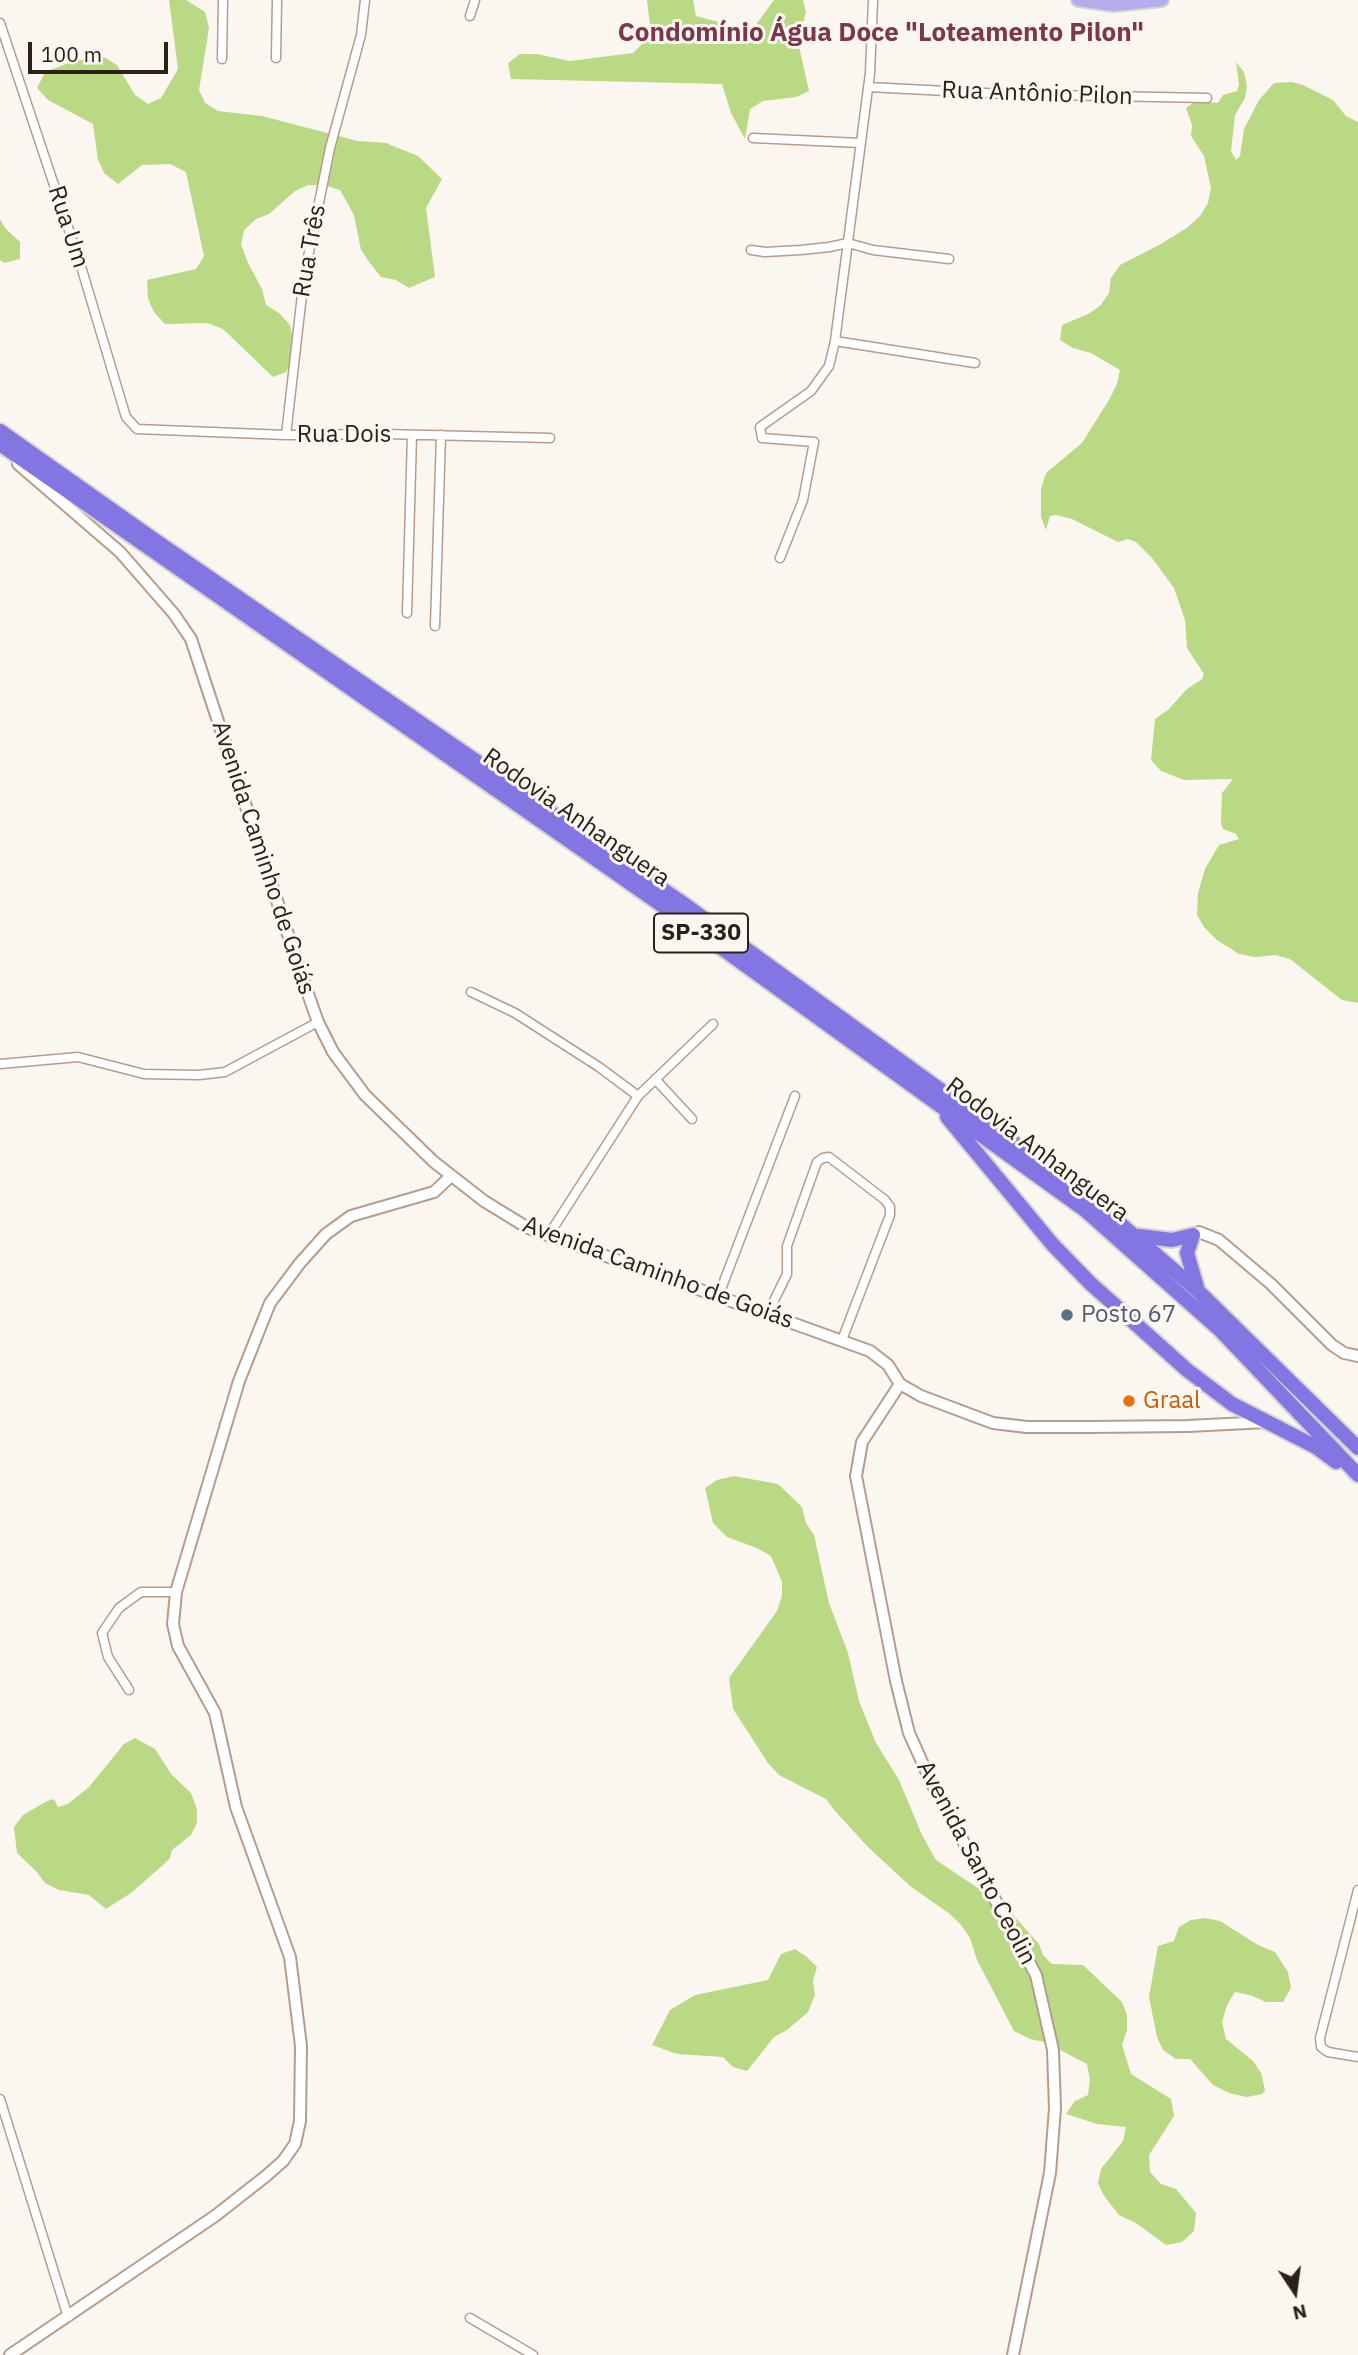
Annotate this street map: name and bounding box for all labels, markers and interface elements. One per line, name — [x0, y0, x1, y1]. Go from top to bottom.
district label: Condomínio Água Doce "Loteamento Pilon" — [618, 17, 1144, 49]
scale bar — [32, 28, 172, 72]
text: 100 m — [41, 40, 102, 68]
street label: Rua Antônio Pilon — [941, 76, 1133, 112]
street label: Rua Um — [41, 182, 95, 272]
street label: Rua Três — [288, 202, 332, 300]
street label: Rua Dois — [297, 421, 391, 449]
street label: Avenida Caminho de Goiás — [205, 717, 321, 999]
street label: Rodovia Anhanguera — [477, 743, 675, 893]
road number: SP-330 — [654, 914, 748, 952]
street label: Rodovia Anhanguera — [940, 1072, 1134, 1228]
street label: Avenida Caminho de Goiás — [519, 1211, 797, 1335]
place label: Posto 67 — [1081, 1301, 1176, 1329]
marker: Posto 67 — [1059, 1307, 1075, 1323]
place label: Graal — [1143, 1387, 1201, 1415]
marker: Graal — [1121, 1393, 1137, 1409]
street label: Avenida Santo Ceolin — [910, 1756, 1042, 1970]
north arrow — [1260, 2257, 1330, 2327]
text: N — [1290, 2299, 1309, 2326]

